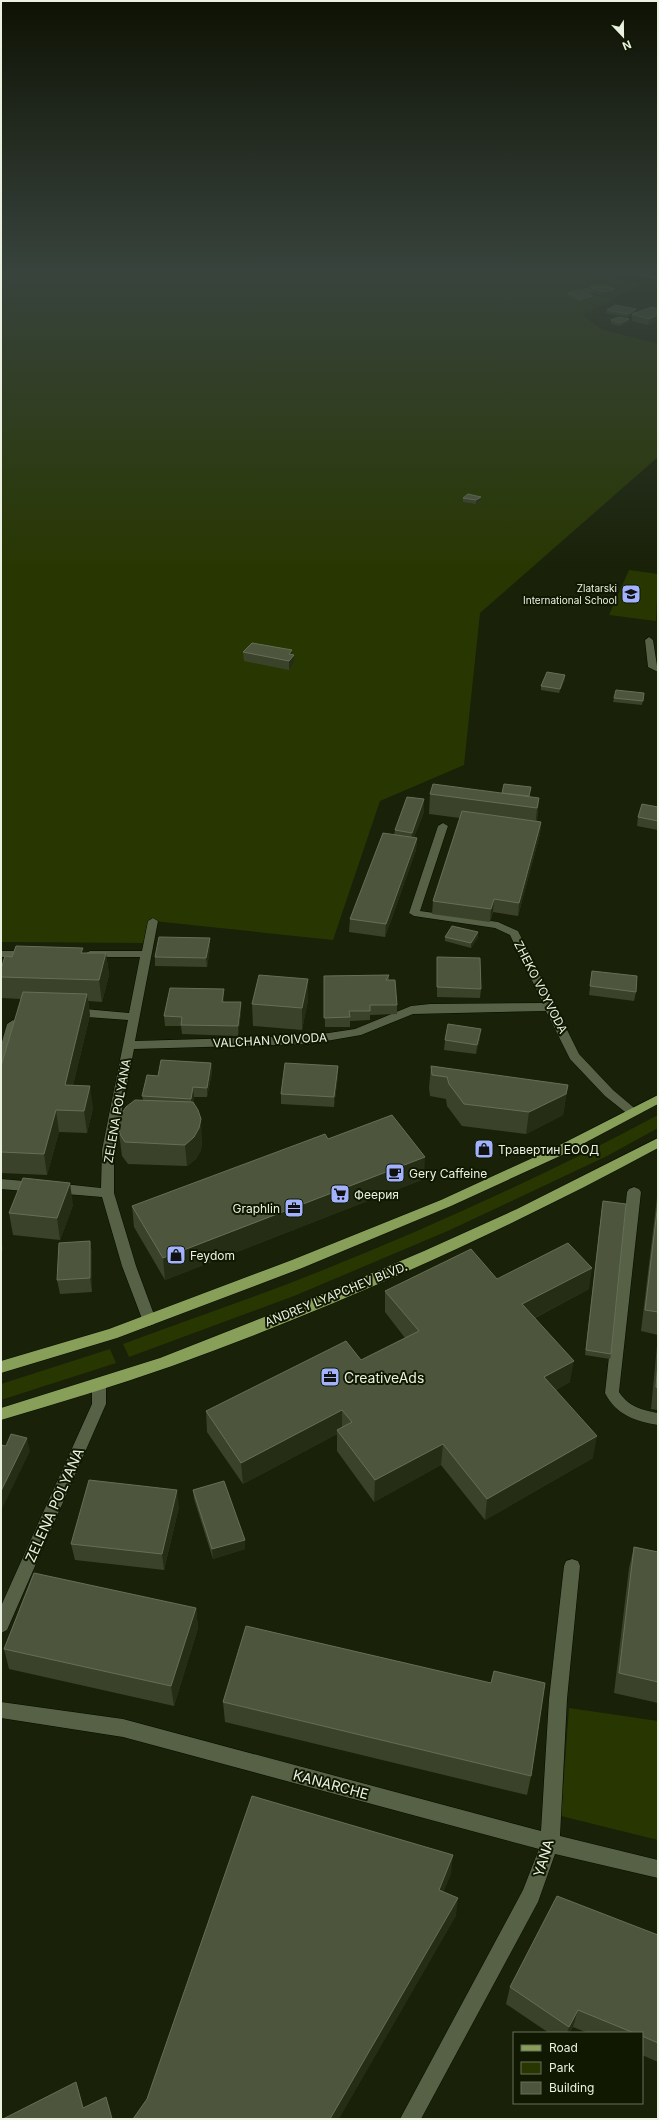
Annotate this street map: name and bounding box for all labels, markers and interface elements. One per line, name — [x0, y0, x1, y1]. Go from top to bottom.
north arrow — [603, 16, 643, 56]
text: N — [620, 37, 633, 53]
place label: Zlatarski International School — [523, 582, 617, 606]
school or university icon: Zlatarski International School — [620, 583, 642, 605]
street label: ZHEKO VOYVODA — [511, 938, 571, 1036]
street label: VALCHAN VOIVODA — [212, 1030, 328, 1050]
street label: ZELENA POLYANA — [100, 1058, 134, 1164]
shop icon: Травертин ЕООД — [473, 1138, 495, 1160]
place label: Травертин ЕООД — [498, 1142, 599, 1157]
cafe icon: Gery Caffeine — [384, 1162, 406, 1184]
place label: Gery Caffeine — [409, 1166, 487, 1181]
supermarket icon: Феерия — [329, 1183, 351, 1205]
place label: Феерия — [354, 1187, 399, 1202]
office icon: Graphlin — [283, 1197, 305, 1219]
place label: Graphlin — [232, 1201, 280, 1216]
shop icon: Feydom — [165, 1244, 187, 1266]
place label: Feydom — [190, 1248, 235, 1263]
street label: ANDREY LYAPCHEV BLVD. — [263, 1259, 409, 1329]
office icon: CreativeAds — [319, 1366, 341, 1388]
place label: CreativeAds — [344, 1369, 424, 1386]
street label: ZELENA POLYANA — [21, 1445, 87, 1565]
street label: KANARCHE — [291, 1766, 371, 1802]
street label: YANA — [529, 1837, 557, 1879]
legend — [513, 2032, 643, 2104]
text: Road — [549, 2040, 578, 2055]
text: Park — [549, 2060, 575, 2075]
text: Building — [549, 2080, 594, 2095]

